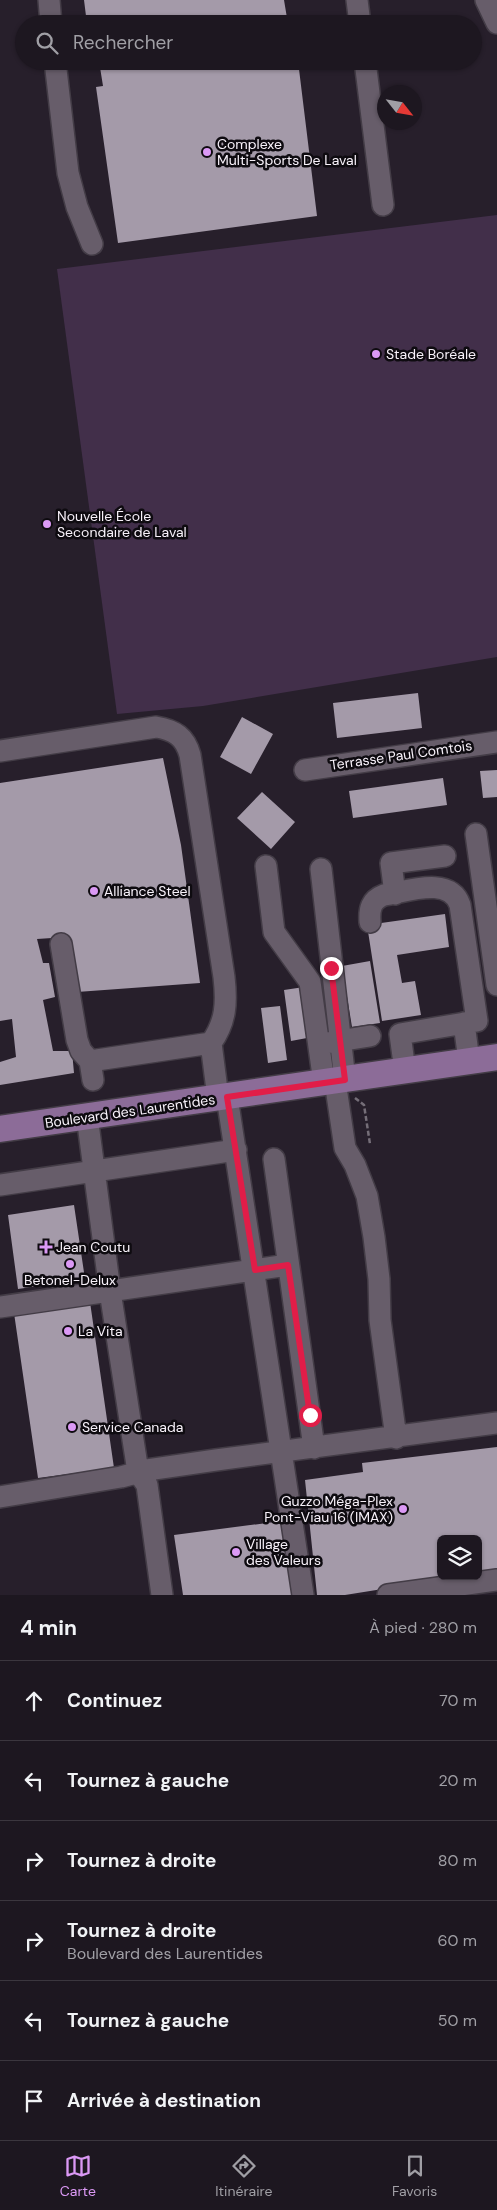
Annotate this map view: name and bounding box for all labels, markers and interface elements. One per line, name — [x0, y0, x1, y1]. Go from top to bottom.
search box — [15, 15, 482, 70]
icon: search — [33, 29, 61, 57]
text: Rechercher — [73, 30, 173, 55]
north arrow — [377, 85, 422, 130]
place label: Complexe Multi-Sports De Laval — [217, 135, 357, 169]
marker: Complexe Multi-Sports De Laval — [201, 146, 213, 158]
place label: Stade Boréale — [386, 345, 476, 363]
marker: Stade Boréale — [370, 348, 382, 360]
place label: Nouvelle École Secondaire de Laval — [57, 507, 187, 541]
marker: Nouvelle École Secondaire de Laval — [41, 518, 53, 530]
street label: Terrasse Paul Comtois — [329, 736, 473, 774]
place label: Alliance Steel — [104, 882, 191, 900]
marker: Alliance Steel — [88, 885, 100, 897]
route end — [320, 957, 343, 980]
street label: Boulevard des Laurentides — [44, 1090, 216, 1132]
place label: Jean Coutu — [56, 1238, 130, 1256]
marker: Jean Coutu — [40, 1241, 52, 1253]
marker: Betonel-Delux — [64, 1258, 76, 1270]
place label: Betonel-Delux — [24, 1271, 116, 1289]
place label: La Vita — [78, 1322, 123, 1340]
marker: La Vita — [62, 1325, 74, 1337]
route start — [299, 1404, 322, 1427]
place label: Service Canada — [82, 1418, 183, 1436]
marker: Service Canada — [66, 1421, 78, 1433]
place label: Guzzo Méga-Plex Pont-Viau 16 (IMAX) — [264, 1492, 393, 1526]
marker: Guzzo Méga-Plex Pont-Viau 16 (IMAX) — [397, 1503, 409, 1515]
place label: Village des Valeurs — [246, 1535, 321, 1569]
map controls — [437, 1535, 482, 1580]
button: layers — [437, 1535, 482, 1580]
marker: Village des Valeurs — [230, 1546, 242, 1558]
text: 4 min — [20, 1614, 77, 1642]
text: À pied · 280 m — [369, 1617, 477, 1638]
icon: ahead — [20, 1687, 48, 1715]
text: Continuez — [67, 1688, 162, 1713]
text: 70 m — [439, 1690, 477, 1711]
icon: left — [20, 1767, 48, 1795]
text: Tournez à gauche — [67, 1768, 229, 1793]
text: 20 m — [438, 1770, 477, 1791]
icon: right — [20, 1847, 48, 1875]
text: Tournez à droite — [67, 1848, 217, 1873]
text: 80 m — [438, 1850, 477, 1871]
text: Tournez à droite — [67, 1918, 217, 1943]
icon: right — [20, 1927, 48, 1955]
text: 60 m — [437, 1930, 477, 1951]
text: Boulevard des Laurentides — [67, 1943, 263, 1964]
icon: left — [20, 2007, 48, 2035]
text: Tournez à gauche — [67, 2008, 229, 2033]
text: 50 m — [438, 2010, 477, 2031]
icon: arrive — [20, 2087, 48, 2115]
text: Arrivée à destination — [67, 2088, 261, 2113]
tab: Carte — [60, 2152, 96, 2200]
tab: Itinéraire — [215, 2152, 272, 2200]
tab: Favoris — [392, 2152, 437, 2200]

